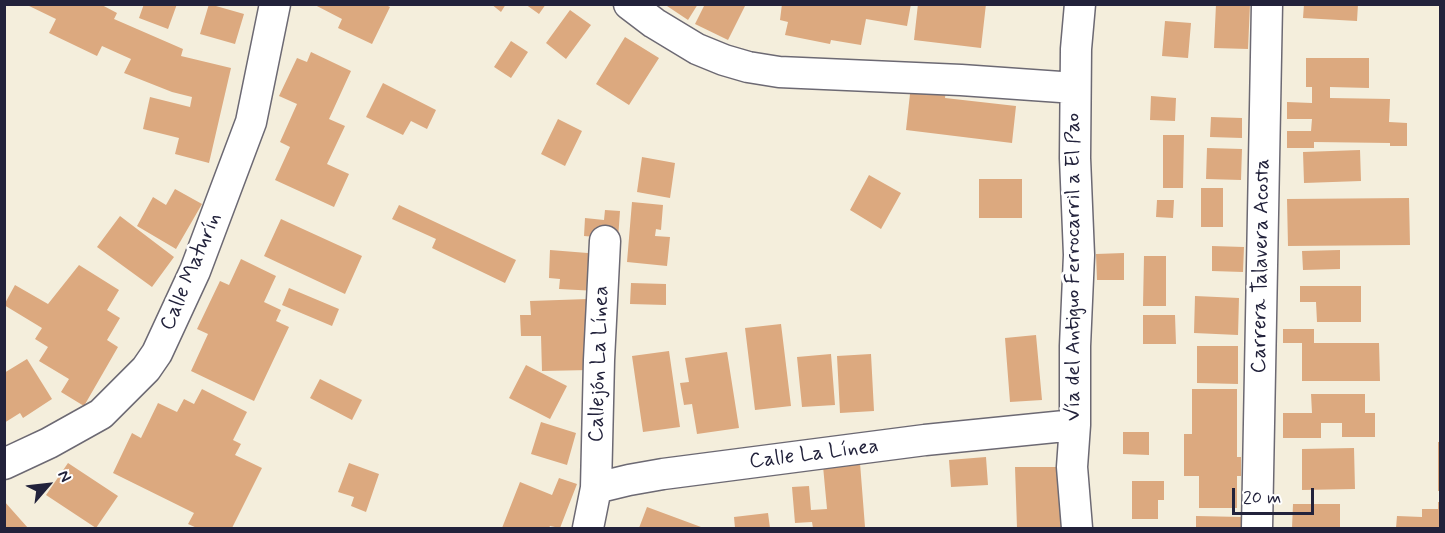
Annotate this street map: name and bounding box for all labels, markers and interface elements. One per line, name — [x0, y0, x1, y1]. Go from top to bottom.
street label: Vía del Antiguo Ferrocarril a El Pao — [1062, 113, 1088, 421]
street label: Carrera Talavera Acosta — [1248, 158, 1276, 374]
street label: Calle Maturín — [156, 209, 228, 335]
street label: Callejón La Línea — [585, 285, 615, 443]
street label: Calle La Línea — [748, 435, 880, 475]
north arrow — [18, 455, 78, 515]
text: N — [53, 467, 76, 486]
scale bar — [1235, 476, 1318, 514]
text: 20 m — [1243, 486, 1281, 510]

